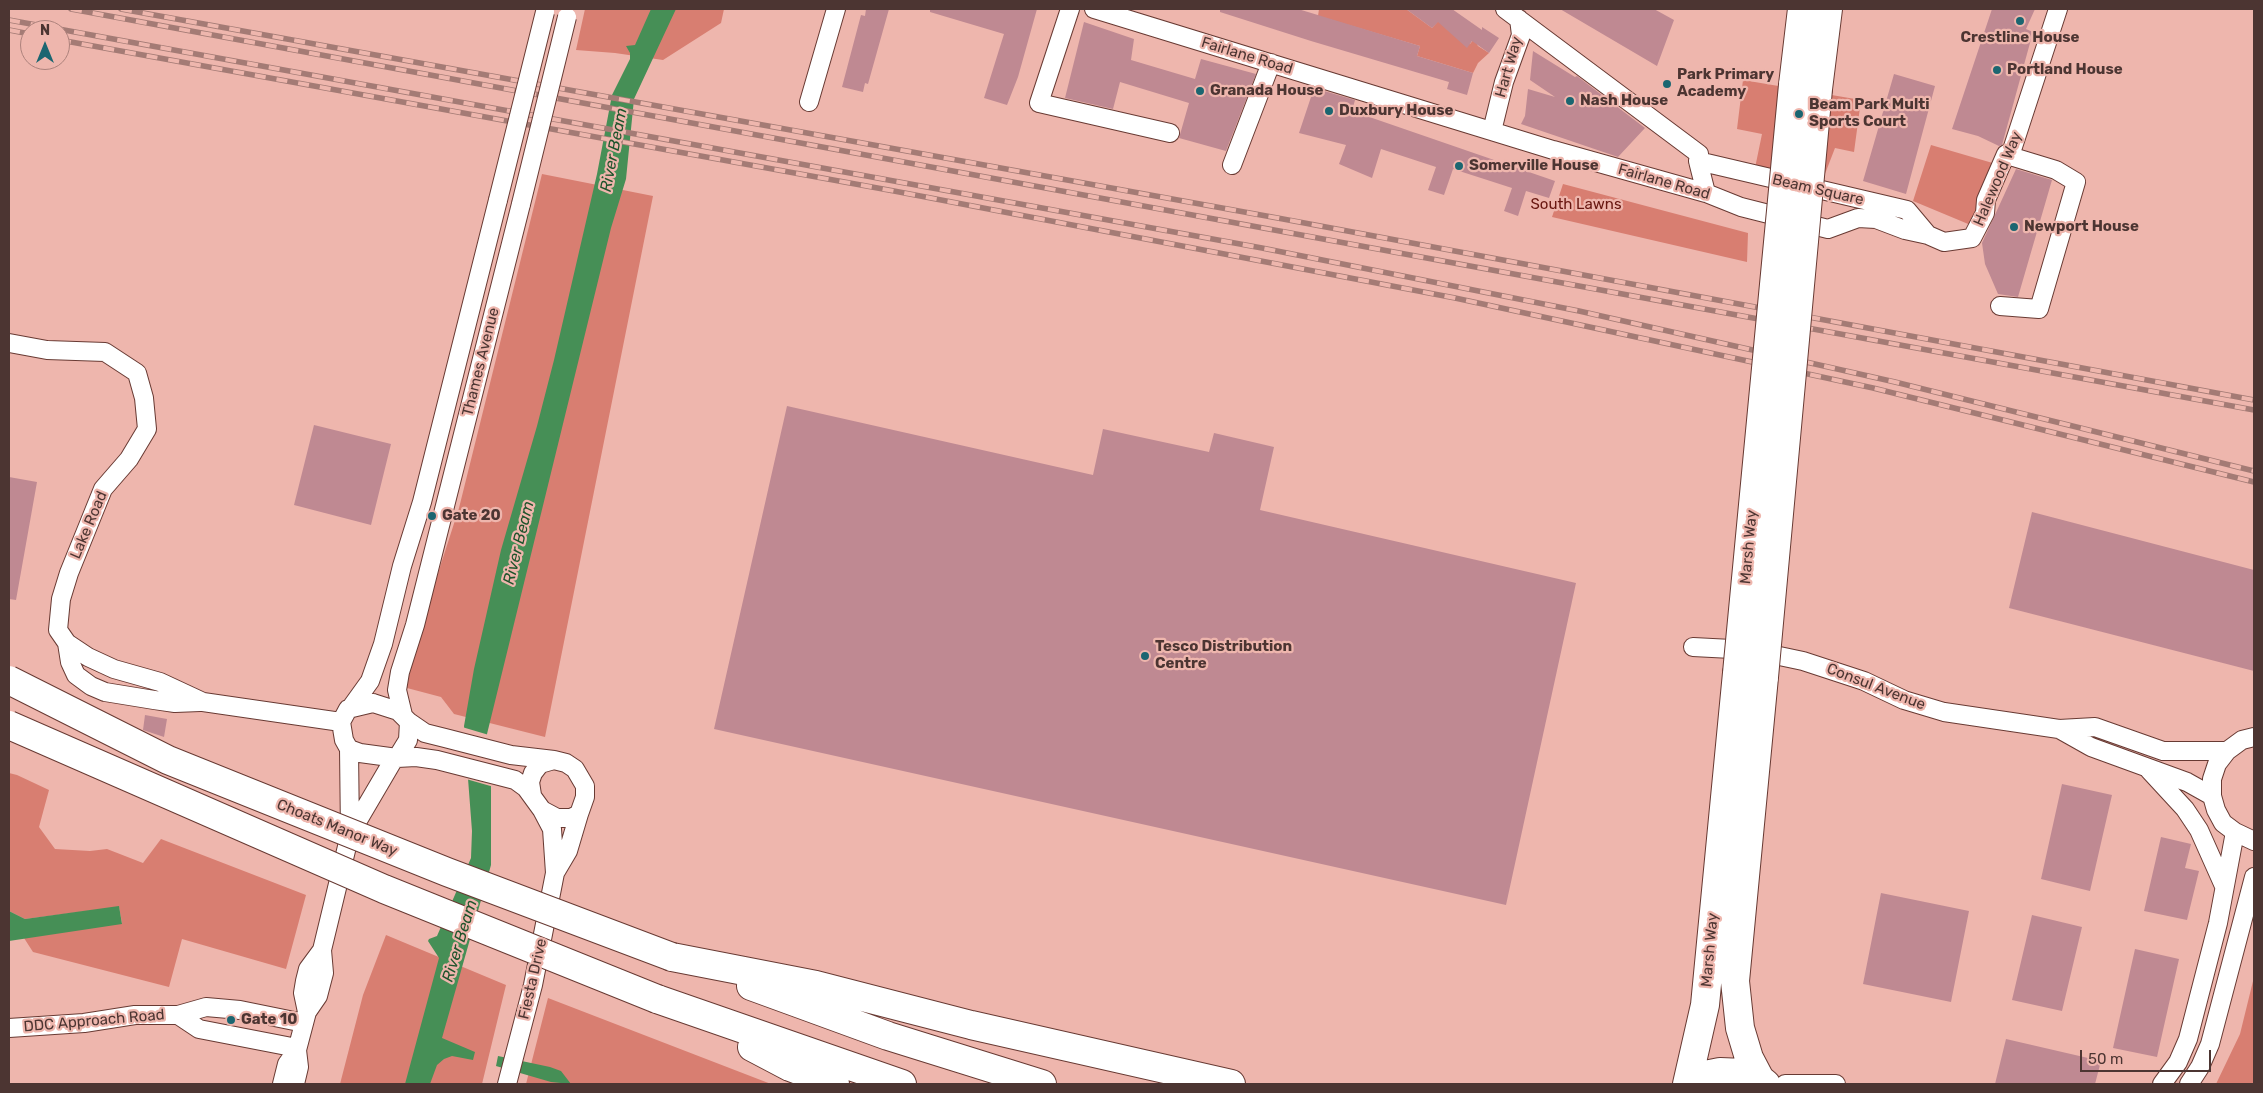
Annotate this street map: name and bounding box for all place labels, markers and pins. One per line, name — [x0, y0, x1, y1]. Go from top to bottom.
marker: Crestline House — [2014, 15, 2026, 27]
place label: Crestline House — [1961, 29, 2079, 47]
place label: Portland House — [2007, 61, 2123, 79]
marker: Portland House — [1991, 64, 2003, 76]
place label: Park Primary Academy — [1677, 66, 1774, 101]
marker: Park Primary Academy — [1661, 78, 1673, 90]
place label: Granada House — [1210, 82, 1323, 100]
marker: Granada House — [1194, 85, 1206, 97]
place label: Nash House — [1580, 92, 1668, 110]
marker: Nash House — [1564, 95, 1576, 107]
place label: Beam Park Multi Sports Court — [1809, 96, 1929, 131]
place label: Duxbury House — [1339, 102, 1453, 120]
marker: Duxbury House — [1323, 105, 1335, 117]
marker: Beam Park Multi Sports Court — [1793, 108, 1805, 120]
place label: Somerville House — [1469, 157, 1599, 175]
marker: Somerville House — [1453, 160, 1465, 172]
place label: Newport House — [2024, 218, 2139, 236]
marker: Newport House — [2008, 221, 2020, 233]
place label: Gate 20 — [442, 507, 501, 525]
marker: Gate 20 — [426, 510, 438, 522]
place label: Tesco Distribution Centre — [1155, 638, 1292, 673]
marker: Tesco Distribution Centre — [1139, 650, 1151, 662]
place label: Gate 10 — [241, 1011, 297, 1029]
marker: Gate 10 — [225, 1014, 237, 1026]

